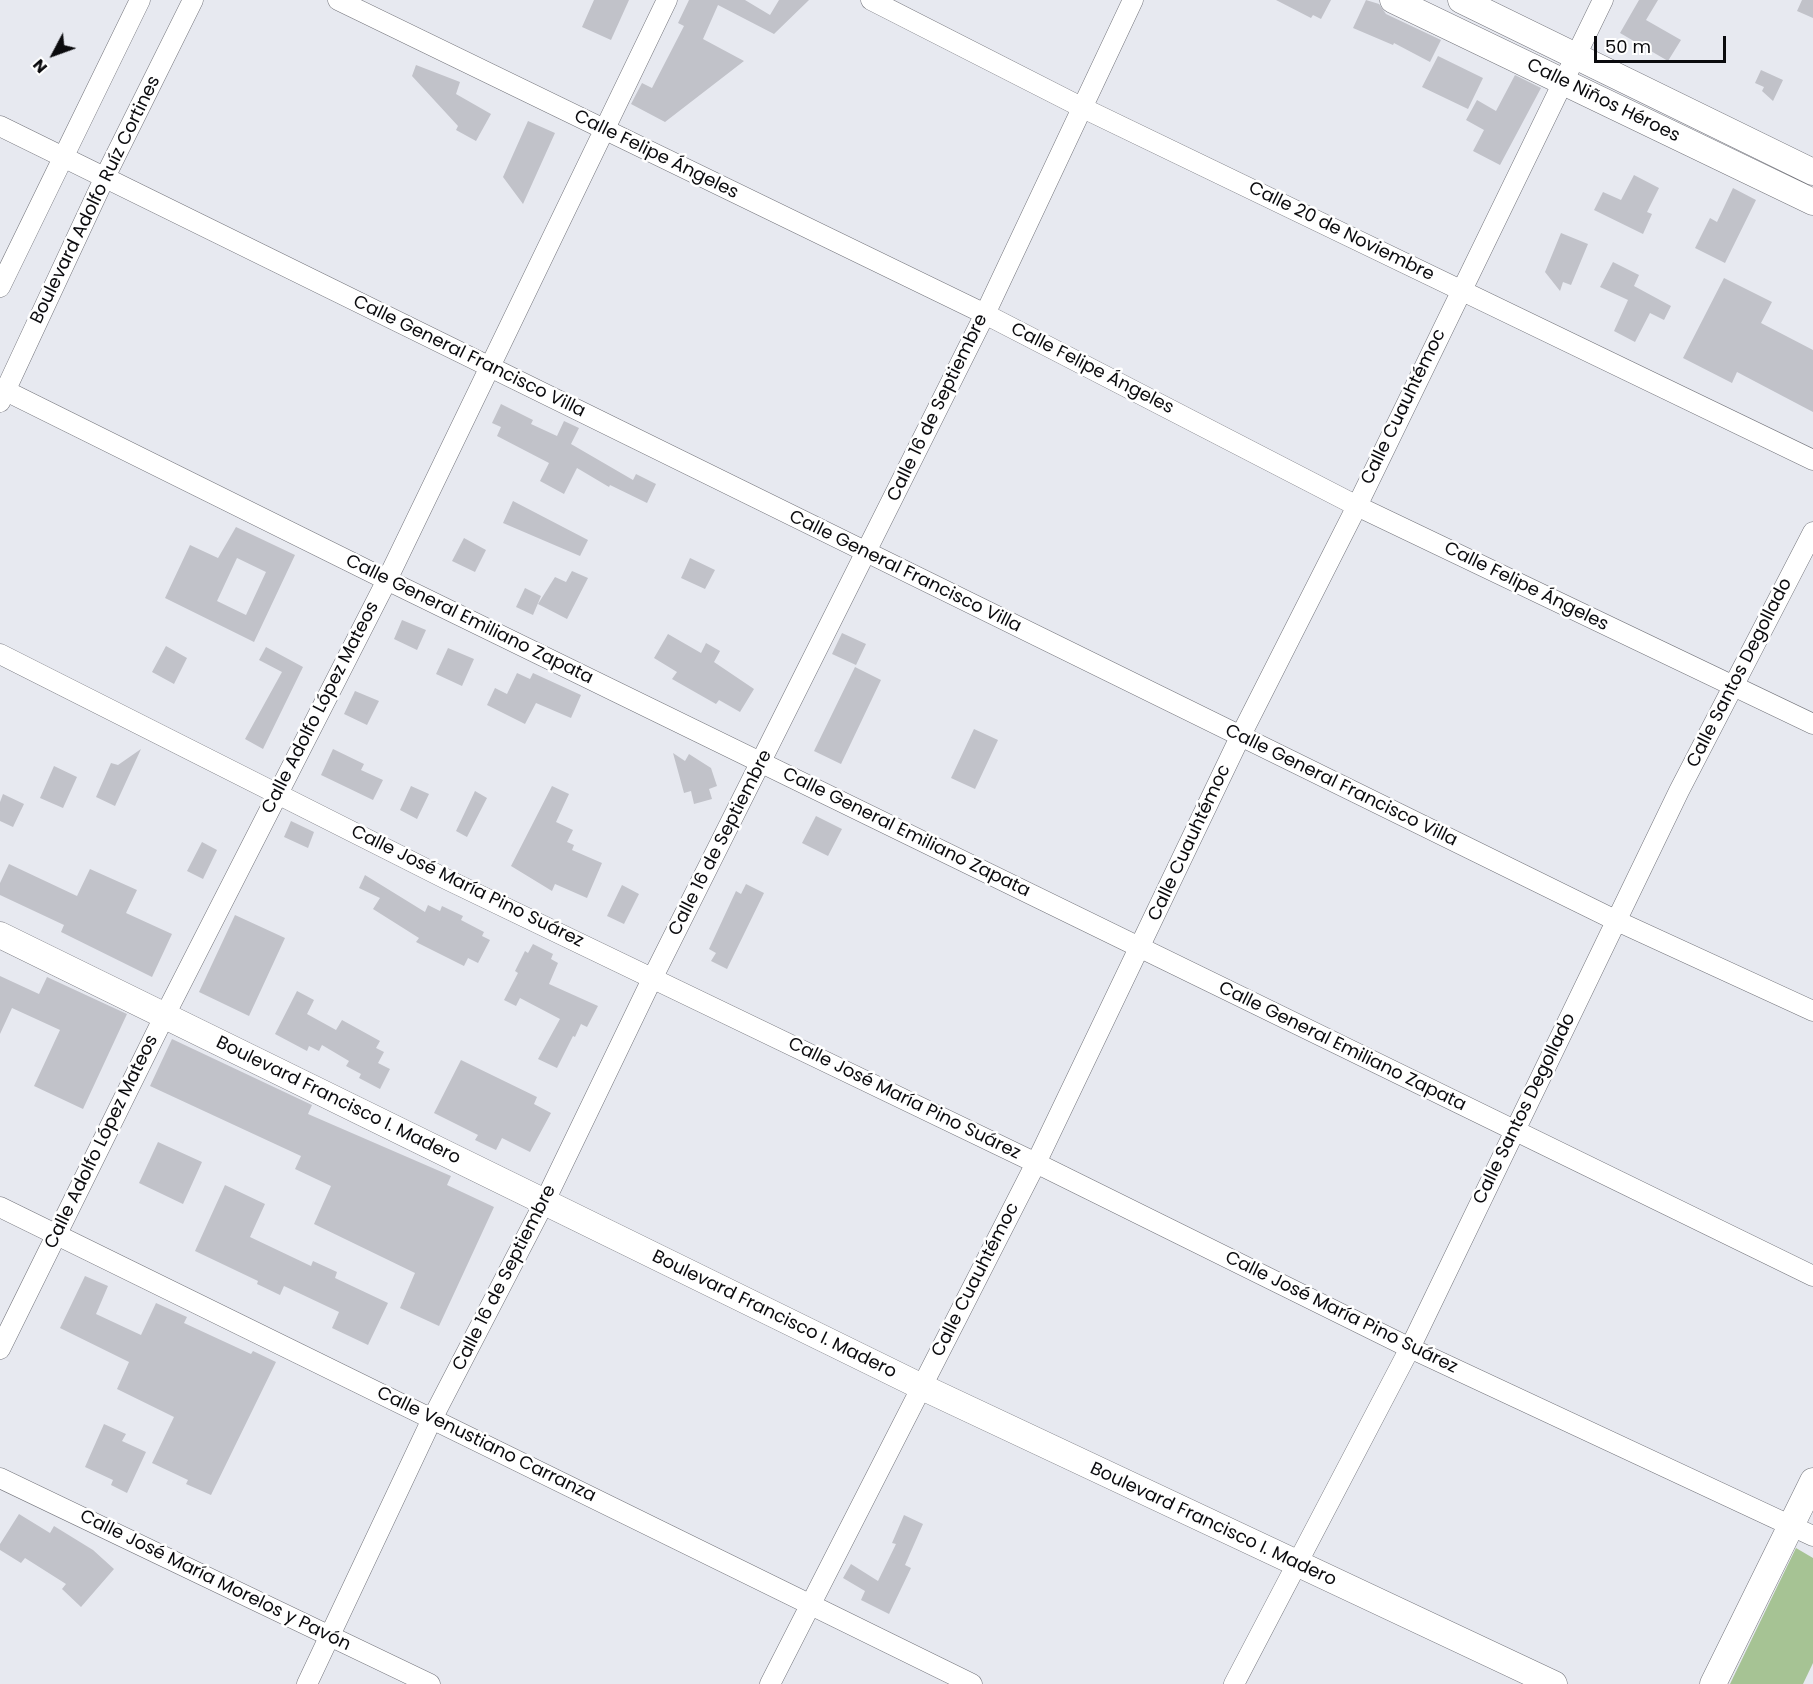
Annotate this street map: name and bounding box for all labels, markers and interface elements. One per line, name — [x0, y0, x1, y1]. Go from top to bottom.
north arrow — [24, 24, 84, 84]
scale bar — [1597, 24, 1729, 62]
text: 50 m — [1605, 34, 1651, 59]
text: N — [27, 54, 53, 78]
street label: Calle Niños Héroes — [1523, 55, 1683, 147]
street label: Boulevard Adolfo Ruíz Cortines — [26, 72, 166, 328]
street label: Calle Felipe Ángeles — [570, 106, 742, 204]
street label: Calle 20 de Noviembre — [1245, 178, 1437, 286]
street label: Calle General Francisco Villa — [349, 291, 589, 423]
street label: Calle 16 de Septiembre — [883, 311, 993, 505]
street label: Calle Felipe Ángeles — [1007, 319, 1177, 419]
street label: Calle Cuauhtémoc — [1357, 326, 1451, 488]
street label: Calle General Francisco Villa — [785, 506, 1025, 638]
street label: Calle Felipe Ángeles — [1440, 538, 1612, 636]
street label: Calle General Emiliano Zapata — [342, 550, 596, 690]
street label: Calle Santos Degollado — [1683, 575, 1797, 771]
street label: Calle Adolfo López Mateos — [258, 598, 384, 818]
street label: Calle General Francisco Villa — [1221, 720, 1461, 852]
street label: Calle 16 de Septiembre — [665, 746, 777, 940]
street label: Calle Cuauhtémoc — [1144, 761, 1236, 925]
street label: Calle General Emiliano Zapata — [779, 763, 1033, 903]
street label: Calle José María Pino Suárez — [347, 821, 587, 953]
street label: Calle General Emiliano Zapata — [1215, 977, 1469, 1117]
street label: Calle Santos Degollado — [1469, 1010, 1581, 1208]
street label: Calle Adolfo López Mateos — [41, 1032, 163, 1252]
street label: Boulevard Francisco I. Madero — [212, 1032, 464, 1170]
street label: Calle José María Pino Suárez — [784, 1033, 1024, 1165]
street label: Calle 16 de Septiembre — [449, 1181, 561, 1375]
street label: Calle Cuauhtémoc — [928, 1199, 1024, 1361]
street label: Boulevard Francisco I. Madero — [648, 1246, 900, 1384]
street label: Calle José María Pino Suárez — [1221, 1247, 1461, 1379]
street label: Calle Venustiano Carranza — [373, 1382, 599, 1508]
street label: Boulevard Francisco I. Madero — [1086, 1458, 1340, 1592]
street label: Calle José María Morelos y Pavón — [76, 1506, 354, 1656]

